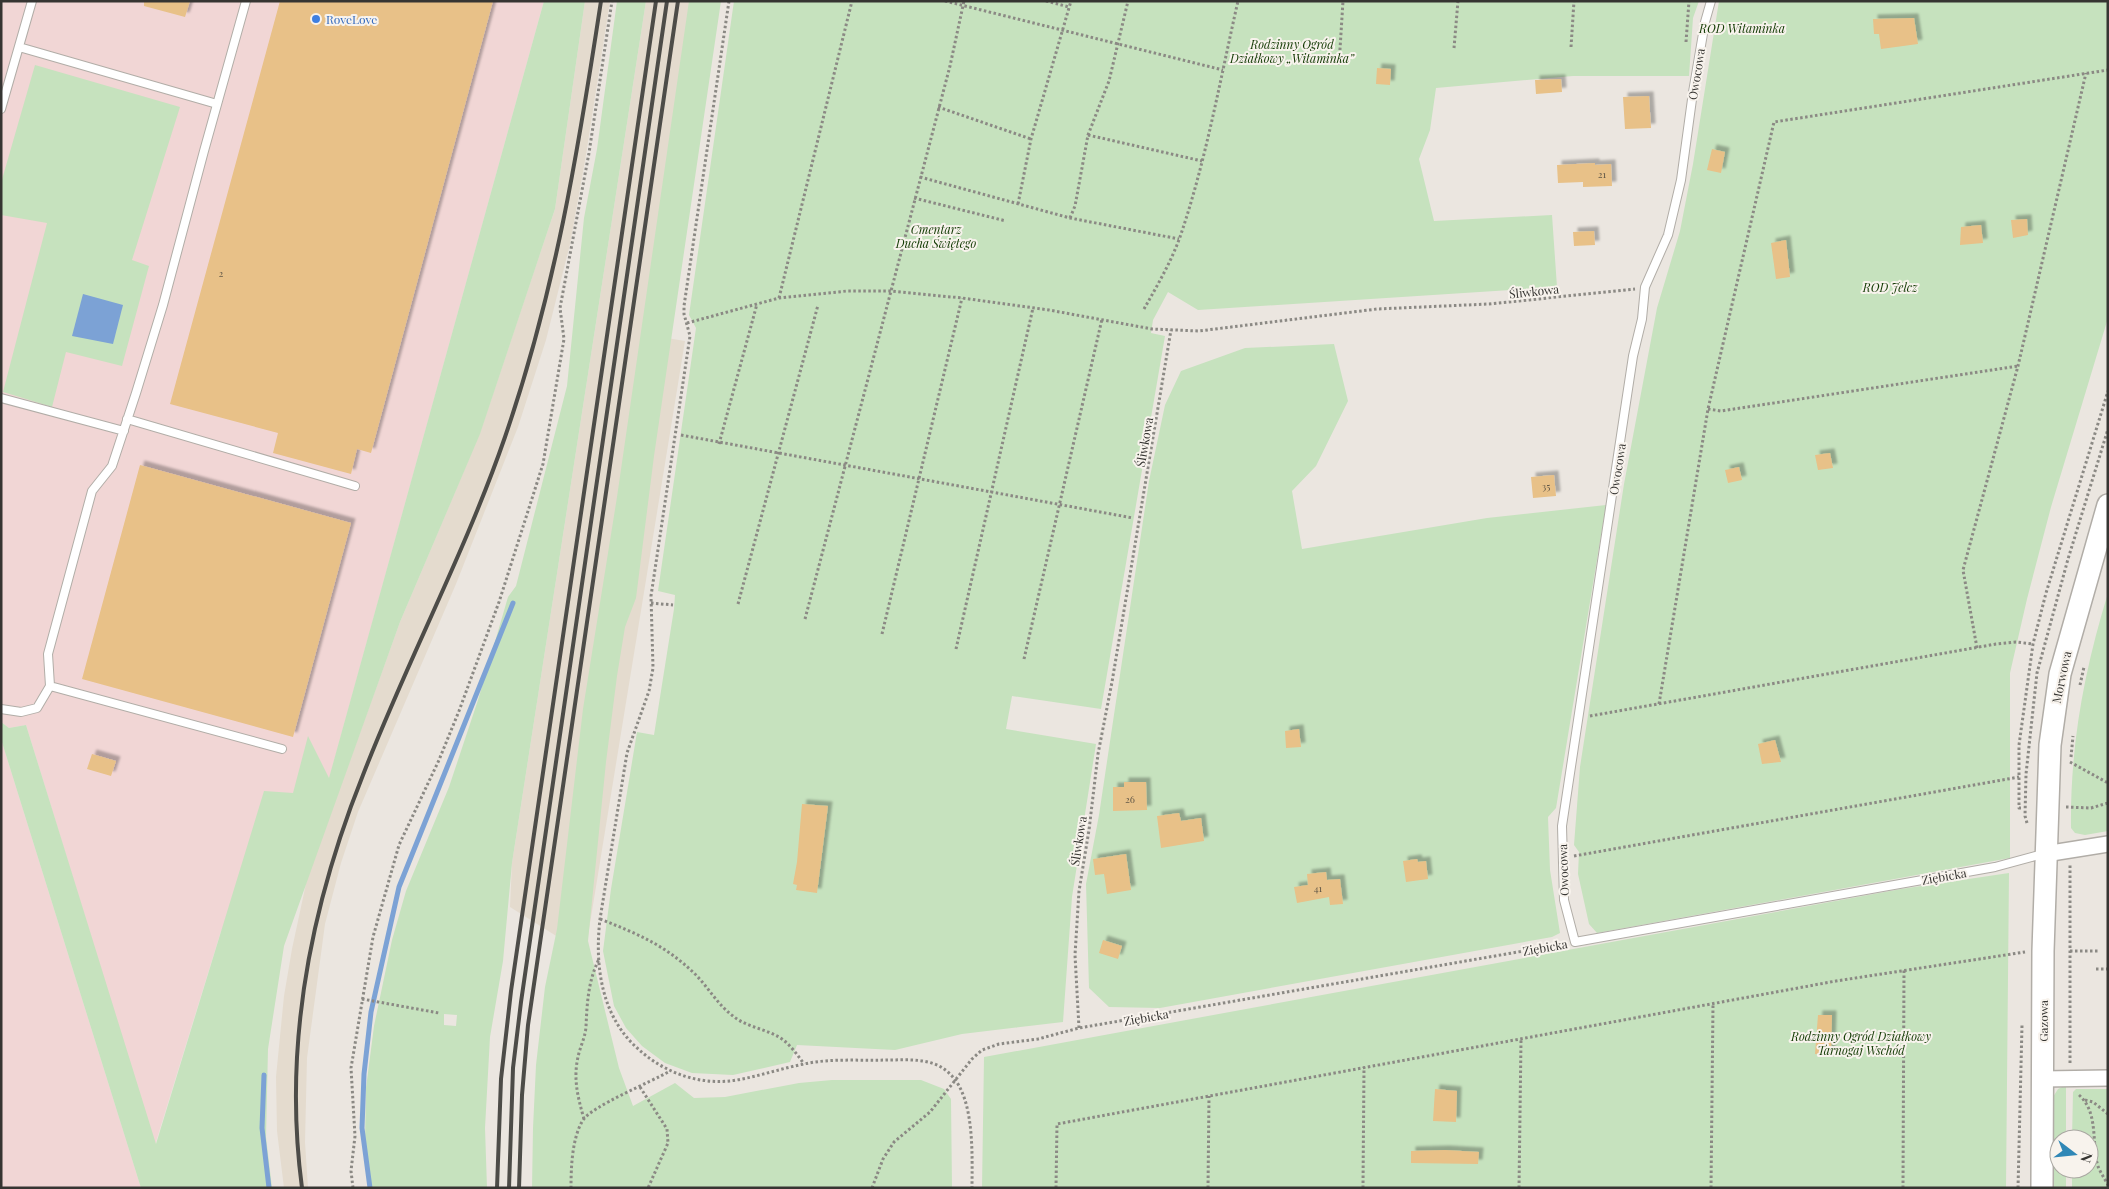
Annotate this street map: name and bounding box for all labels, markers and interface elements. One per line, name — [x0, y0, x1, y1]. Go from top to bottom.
place label: RoveLove — [326, 11, 377, 27]
marker: RoveLove — [310, 13, 322, 25]
park label: ROD Witaminka — [1698, 20, 1785, 36]
park label: Rodzinny Ogród Działkowy „Witaminka” — [1229, 36, 1355, 66]
street label: Owocowa — [1684, 47, 1708, 101]
house number: 21 — [1598, 167, 1607, 181]
park label: Cmentarz Ducha Świętego — [895, 221, 976, 251]
house number: 2 — [219, 266, 224, 280]
park label: ROD Jelcz — [1862, 279, 1918, 295]
street label: Śliwkowa — [1508, 280, 1560, 302]
street label: Śliwkowa — [1132, 416, 1156, 468]
street label: Owocowa — [1605, 442, 1629, 496]
house number: 35 — [1542, 479, 1550, 493]
street label: Morwowa — [2048, 649, 2074, 705]
house number: 26 — [1125, 792, 1135, 806]
street label: Śliwkowa — [1066, 815, 1090, 867]
street label: Owocowa — [1554, 844, 1572, 896]
street label: Ziębicka — [1920, 864, 1968, 888]
house number: 41 — [1314, 881, 1323, 895]
street label: Ziębicka — [1521, 935, 1569, 959]
street label: Gazowa — [2035, 1000, 2051, 1042]
street label: Ziębicka — [1122, 1005, 1170, 1029]
park label: Rodzinny Ogród Działkowy Tarnogaj Wschód — [1790, 1028, 1931, 1058]
north arrow — [2049, 1129, 2099, 1179]
text: N — [2076, 1150, 2098, 1165]

